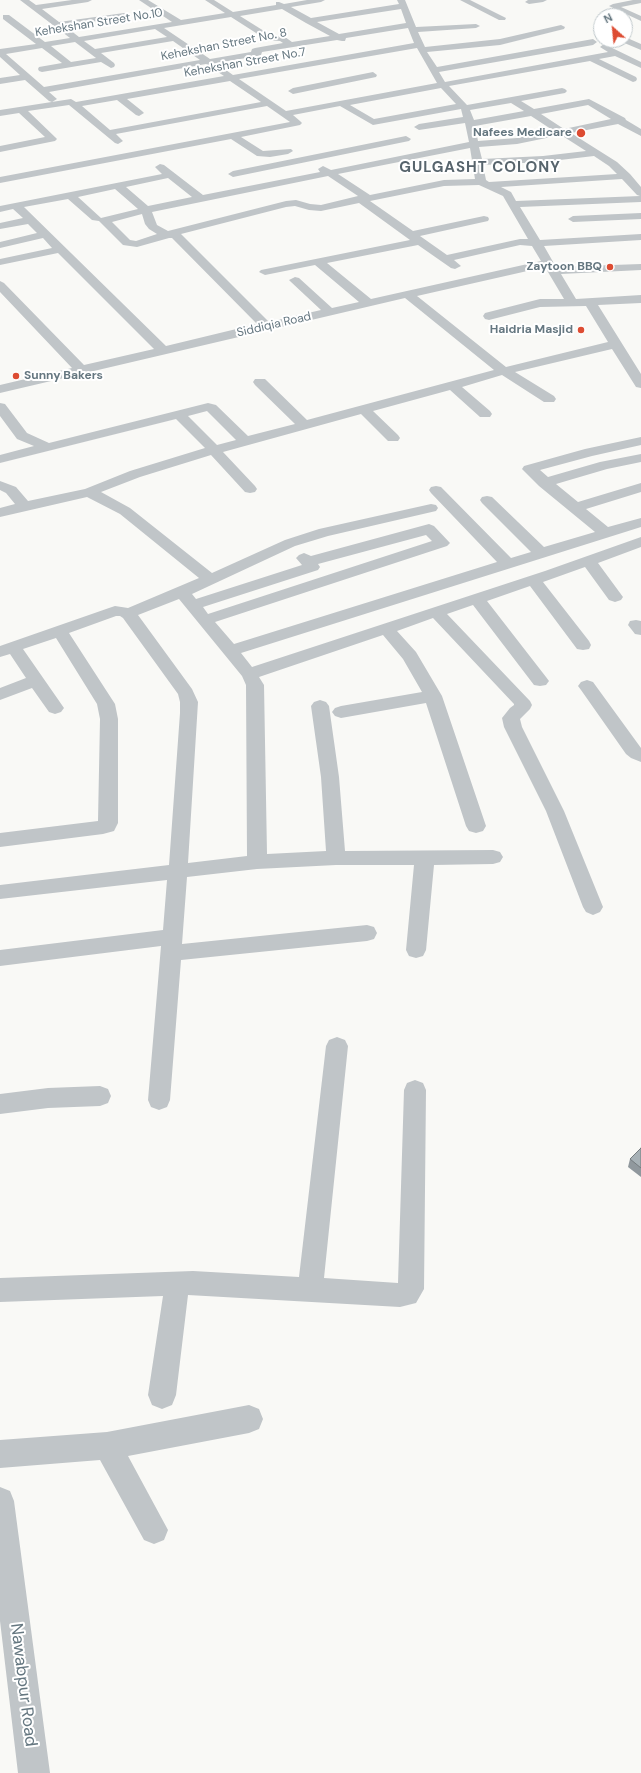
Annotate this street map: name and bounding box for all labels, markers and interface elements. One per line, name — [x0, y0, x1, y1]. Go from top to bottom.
street label: Kehekshan Street No.10 — [34, 6, 164, 40]
north arrow — [593, 8, 633, 48]
text: N — [601, 10, 615, 26]
street label: Kehekshan Street No. 8 — [160, 26, 288, 64]
street label: Kehekshan Street No.7 — [183, 45, 307, 81]
place label: Nafees Medicare — [473, 126, 572, 140]
marker: Nafees Medicare — [575, 127, 587, 139]
district label: GULGASHT COLONY — [399, 159, 561, 177]
place label: Zaytoon BBQ — [526, 260, 602, 274]
marker: Zaytoon BBQ — [605, 262, 615, 272]
street label: Siddiqia Road — [235, 309, 313, 341]
place label: Haidria Masjid — [490, 323, 573, 337]
marker: Haidria Masjid — [576, 325, 586, 335]
place label: Sunny Bakers — [24, 369, 103, 383]
marker: Sunny Bakers — [11, 371, 21, 381]
street label: Nawabpur Road — [5, 1622, 41, 1748]

